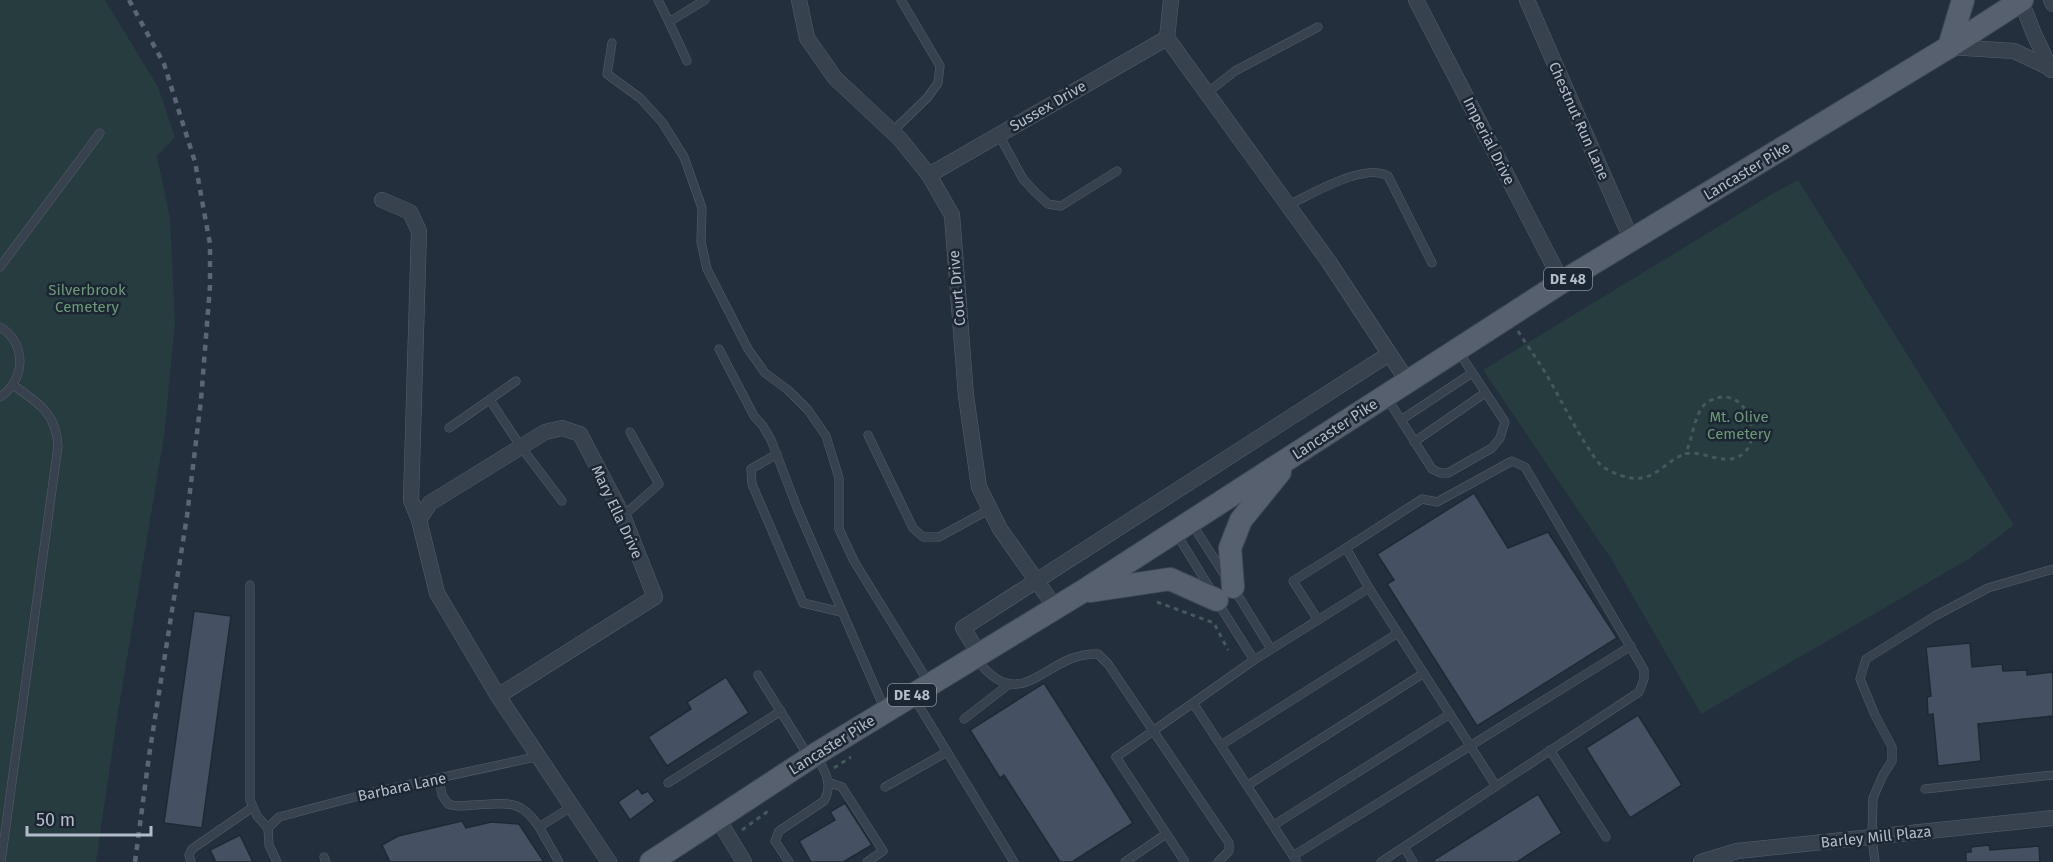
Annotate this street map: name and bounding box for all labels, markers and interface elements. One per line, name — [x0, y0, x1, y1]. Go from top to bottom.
street label: Chestnut Run Lane — [1545, 59, 1613, 183]
street label: Sussex Drive — [1007, 77, 1089, 135]
street label: Imperial Drive — [1459, 94, 1519, 188]
street label: Lancaster Pike — [1700, 138, 1794, 204]
street label: Court Drive — [945, 249, 969, 327]
road number: DE 48 — [1544, 268, 1592, 290]
park label: Silverbrook Cemetery — [48, 281, 126, 316]
street label: Lancaster Pike — [1289, 395, 1381, 463]
park label: Mt. Olive Cemetery — [1707, 408, 1772, 443]
street label: Mary Ella Drive — [588, 462, 646, 562]
road number: DE 48 — [888, 684, 936, 706]
street label: Lancaster Pike — [786, 711, 878, 779]
street label: Barbara Lane — [356, 769, 448, 805]
scale bar — [27, 799, 152, 837]
text: 50 m — [36, 809, 75, 831]
street label: Barley Mill Plaza — [1820, 822, 1932, 852]

